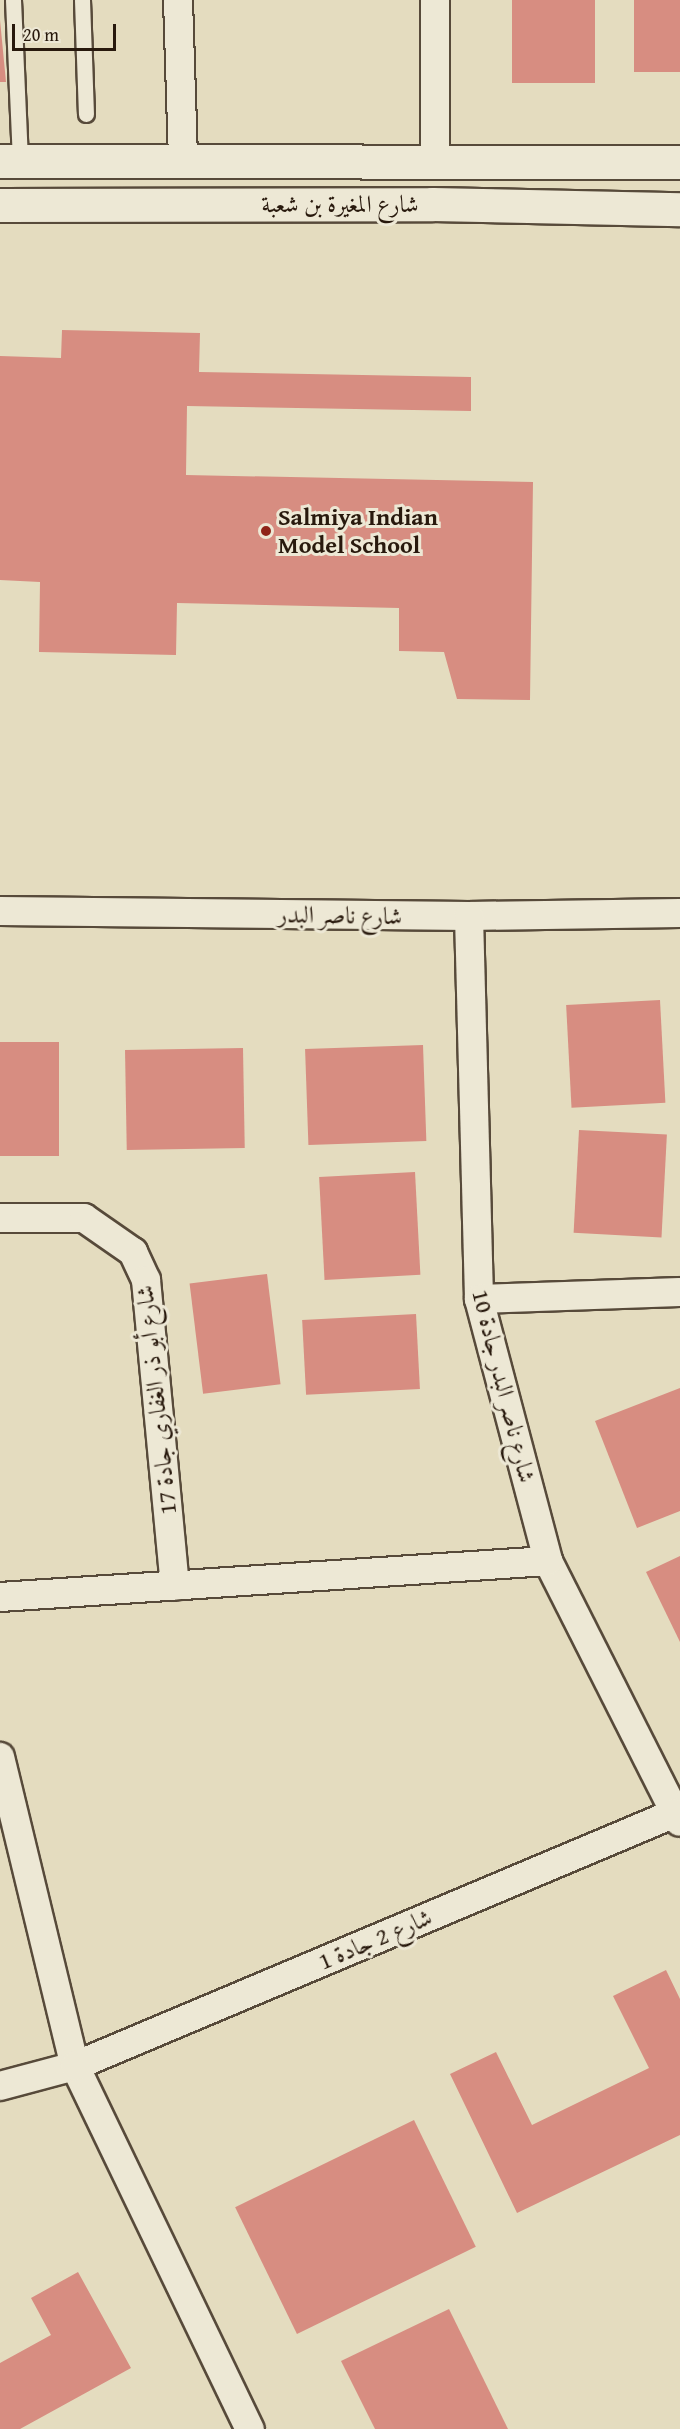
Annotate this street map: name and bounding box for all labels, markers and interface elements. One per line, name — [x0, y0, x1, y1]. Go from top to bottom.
scale bar — [15, 12, 118, 50]
text: 20 m — [23, 21, 59, 48]
street label: شارع المغيرة بن شعبة — [261, 190, 419, 218]
place label: Salmiya Indian Model School — [278, 503, 438, 559]
marker: Salmiya Indian Model School — [259, 524, 273, 538]
street label: شارع ناصر البدر — [278, 900, 402, 930]
street label: شارع أبو ذر الغفاري جادة 17 — [130, 1284, 182, 1516]
street label: شارع ناصر البدر جادة 10 — [466, 1287, 542, 1485]
street label: شارع 2 جادة 1 — [314, 1902, 436, 1976]

